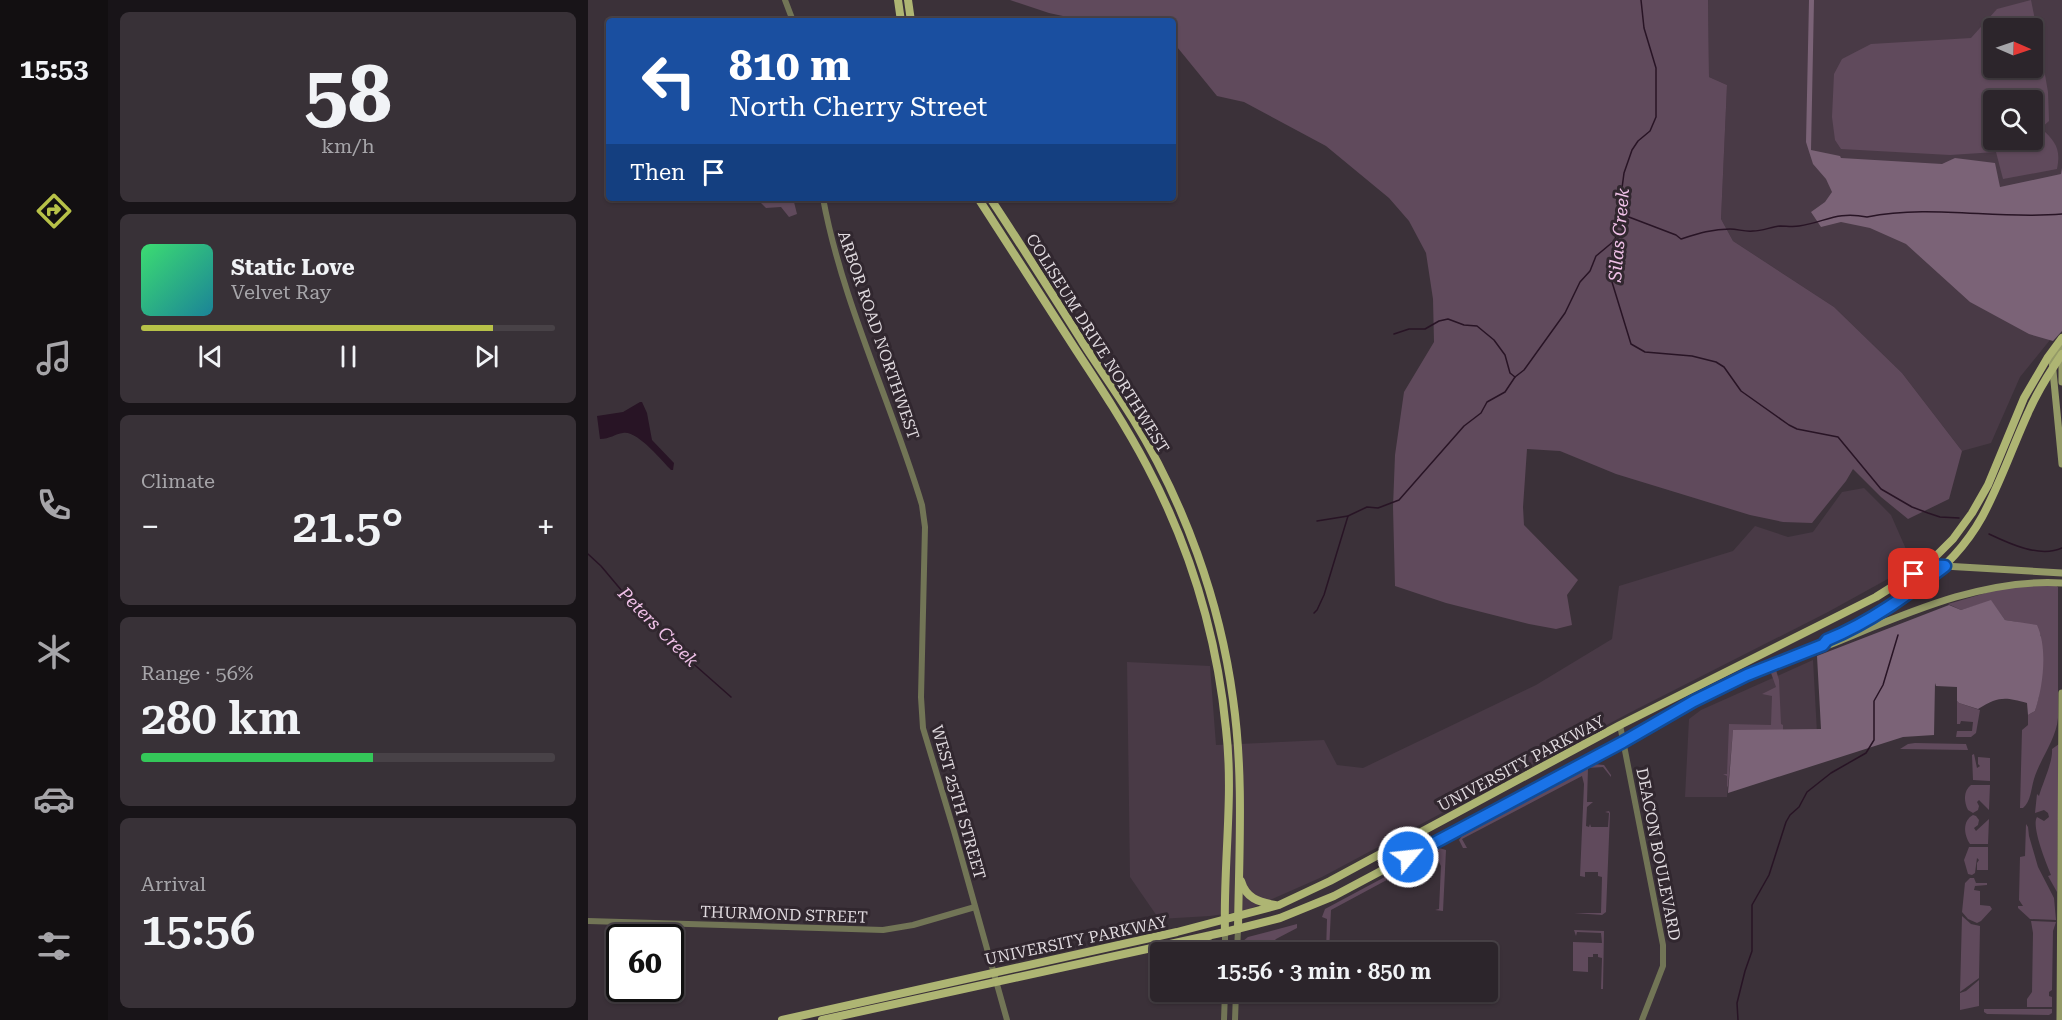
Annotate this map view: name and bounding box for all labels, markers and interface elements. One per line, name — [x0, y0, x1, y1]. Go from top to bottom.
north arrow — [1983, 18, 2043, 78]
map controls — [1983, 18, 2043, 150]
text: 810 m — [729, 41, 851, 90]
icon: left — [630, 42, 708, 120]
text: 58 — [304, 49, 392, 140]
text: 15:53 — [20, 53, 88, 85]
button: search — [1983, 90, 2043, 150]
text: North Cherry Street — [729, 91, 987, 123]
text: km/h — [321, 134, 375, 158]
icon: arrive — [697, 156, 730, 189]
text: Then — [630, 160, 685, 185]
water label: Silas Creek — [1604, 187, 1633, 283]
icon: directions — [33, 190, 75, 232]
street label: ARBOR ROAD NORTHWEST — [834, 228, 923, 442]
street label: COLISEUM DRIVE NORTHWEST — [1022, 230, 1173, 457]
text: Static Love — [231, 255, 355, 280]
text: Velvet Ray — [231, 280, 331, 304]
icon: music — [33, 337, 75, 379]
icon: previous — [194, 340, 227, 373]
icon: pause — [332, 340, 365, 373]
icon: next — [470, 340, 503, 373]
text: Climate — [141, 469, 215, 493]
icon: phone — [33, 484, 75, 526]
text: 21.5° — [292, 500, 404, 553]
text: − — [141, 507, 159, 546]
text: + — [537, 507, 555, 546]
pin — [1888, 548, 1939, 599]
icon: arrive — [1897, 557, 1930, 590]
water label: Peters Creek — [613, 582, 703, 671]
icon: climate — [33, 631, 75, 673]
text: Range · 56% — [141, 661, 253, 685]
text: 280 km — [141, 692, 301, 745]
street label: UNIVERSITY PARKWAY — [1434, 711, 1608, 816]
street label: WEST 25TH STREET — [927, 723, 990, 882]
street label: DEACON BOULEVARD — [1632, 766, 1685, 942]
icon: car — [33, 778, 75, 820]
position arrow — [1376, 825, 1440, 889]
text: Arrival — [141, 872, 206, 896]
street label: THURMOND STREET — [700, 902, 868, 927]
text: 15:56 — [141, 903, 255, 956]
street label: UNIVERSITY PARKWAY — [983, 912, 1169, 969]
speed limit sign: 60 — [606, 924, 684, 1002]
icon: filters — [33, 925, 75, 967]
text: 15:56 · 3 min · 850 m — [1217, 959, 1431, 984]

